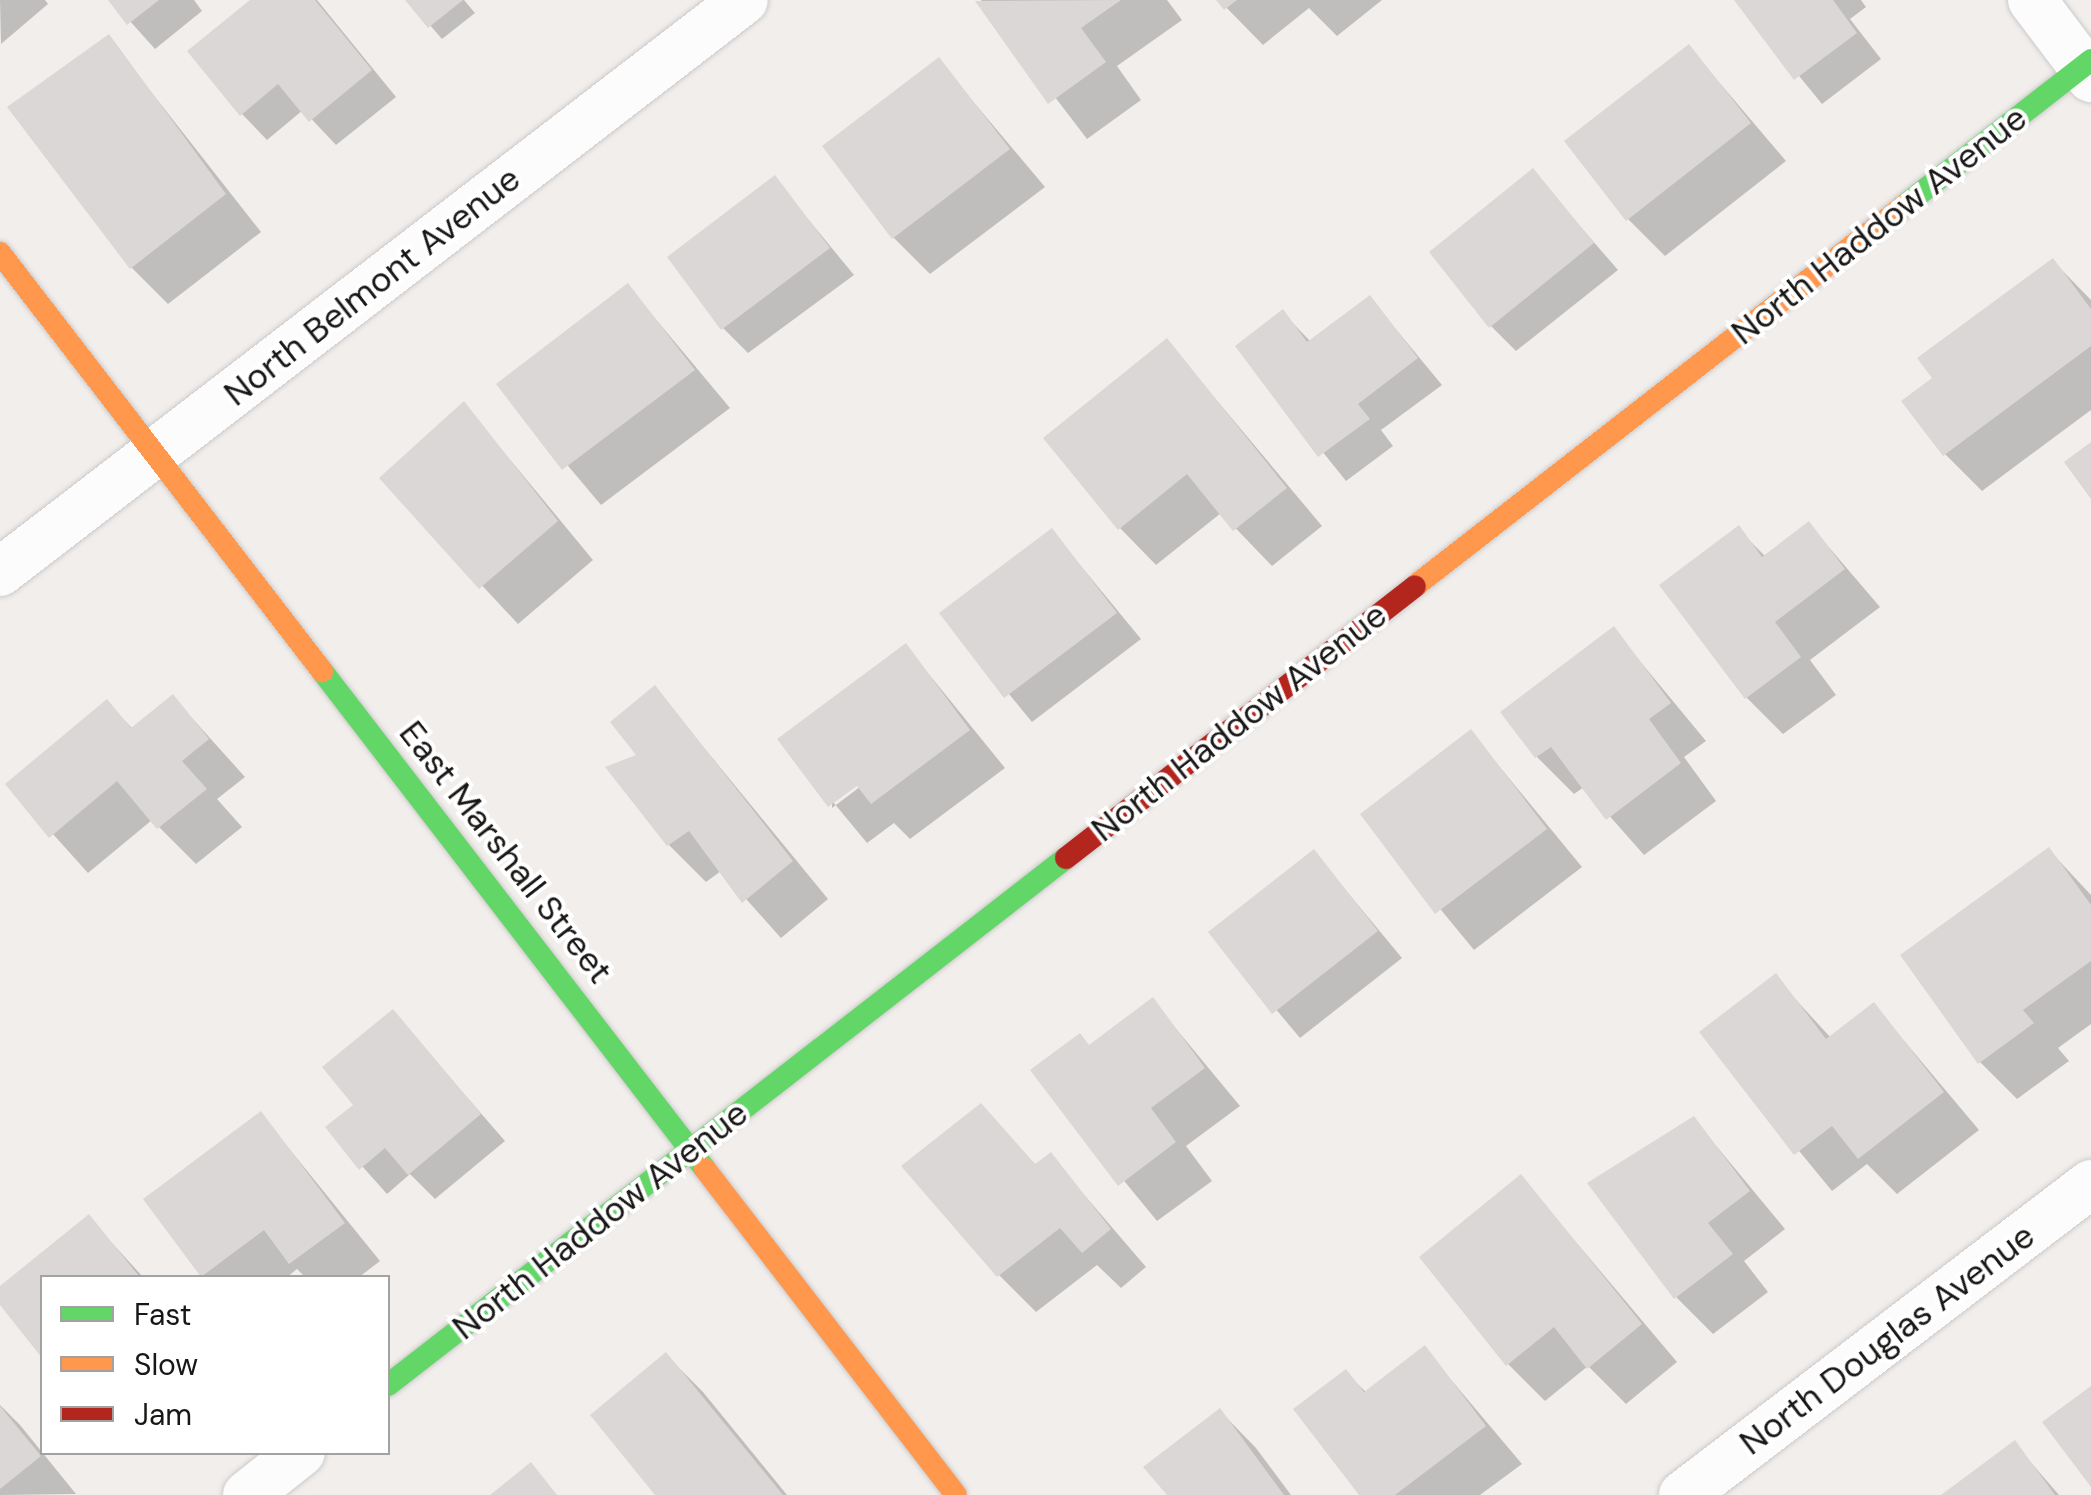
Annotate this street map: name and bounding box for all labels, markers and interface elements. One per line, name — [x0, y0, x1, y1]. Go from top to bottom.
street label: North Haddow Avenue — [1723, 97, 2035, 353]
street label: North Belmont Avenue — [216, 157, 528, 415]
street label: North Haddow Avenue — [1083, 594, 1395, 850]
street label: East Marshall Street — [391, 713, 621, 991]
street label: North Haddow Avenue — [444, 1092, 756, 1348]
street label: North Douglas Avenue — [1731, 1214, 2043, 1464]
legend — [40, 1275, 390, 1455]
text: Fast — [134, 1295, 192, 1334]
text: Slow — [134, 1345, 198, 1384]
text: Jam — [134, 1395, 192, 1434]

